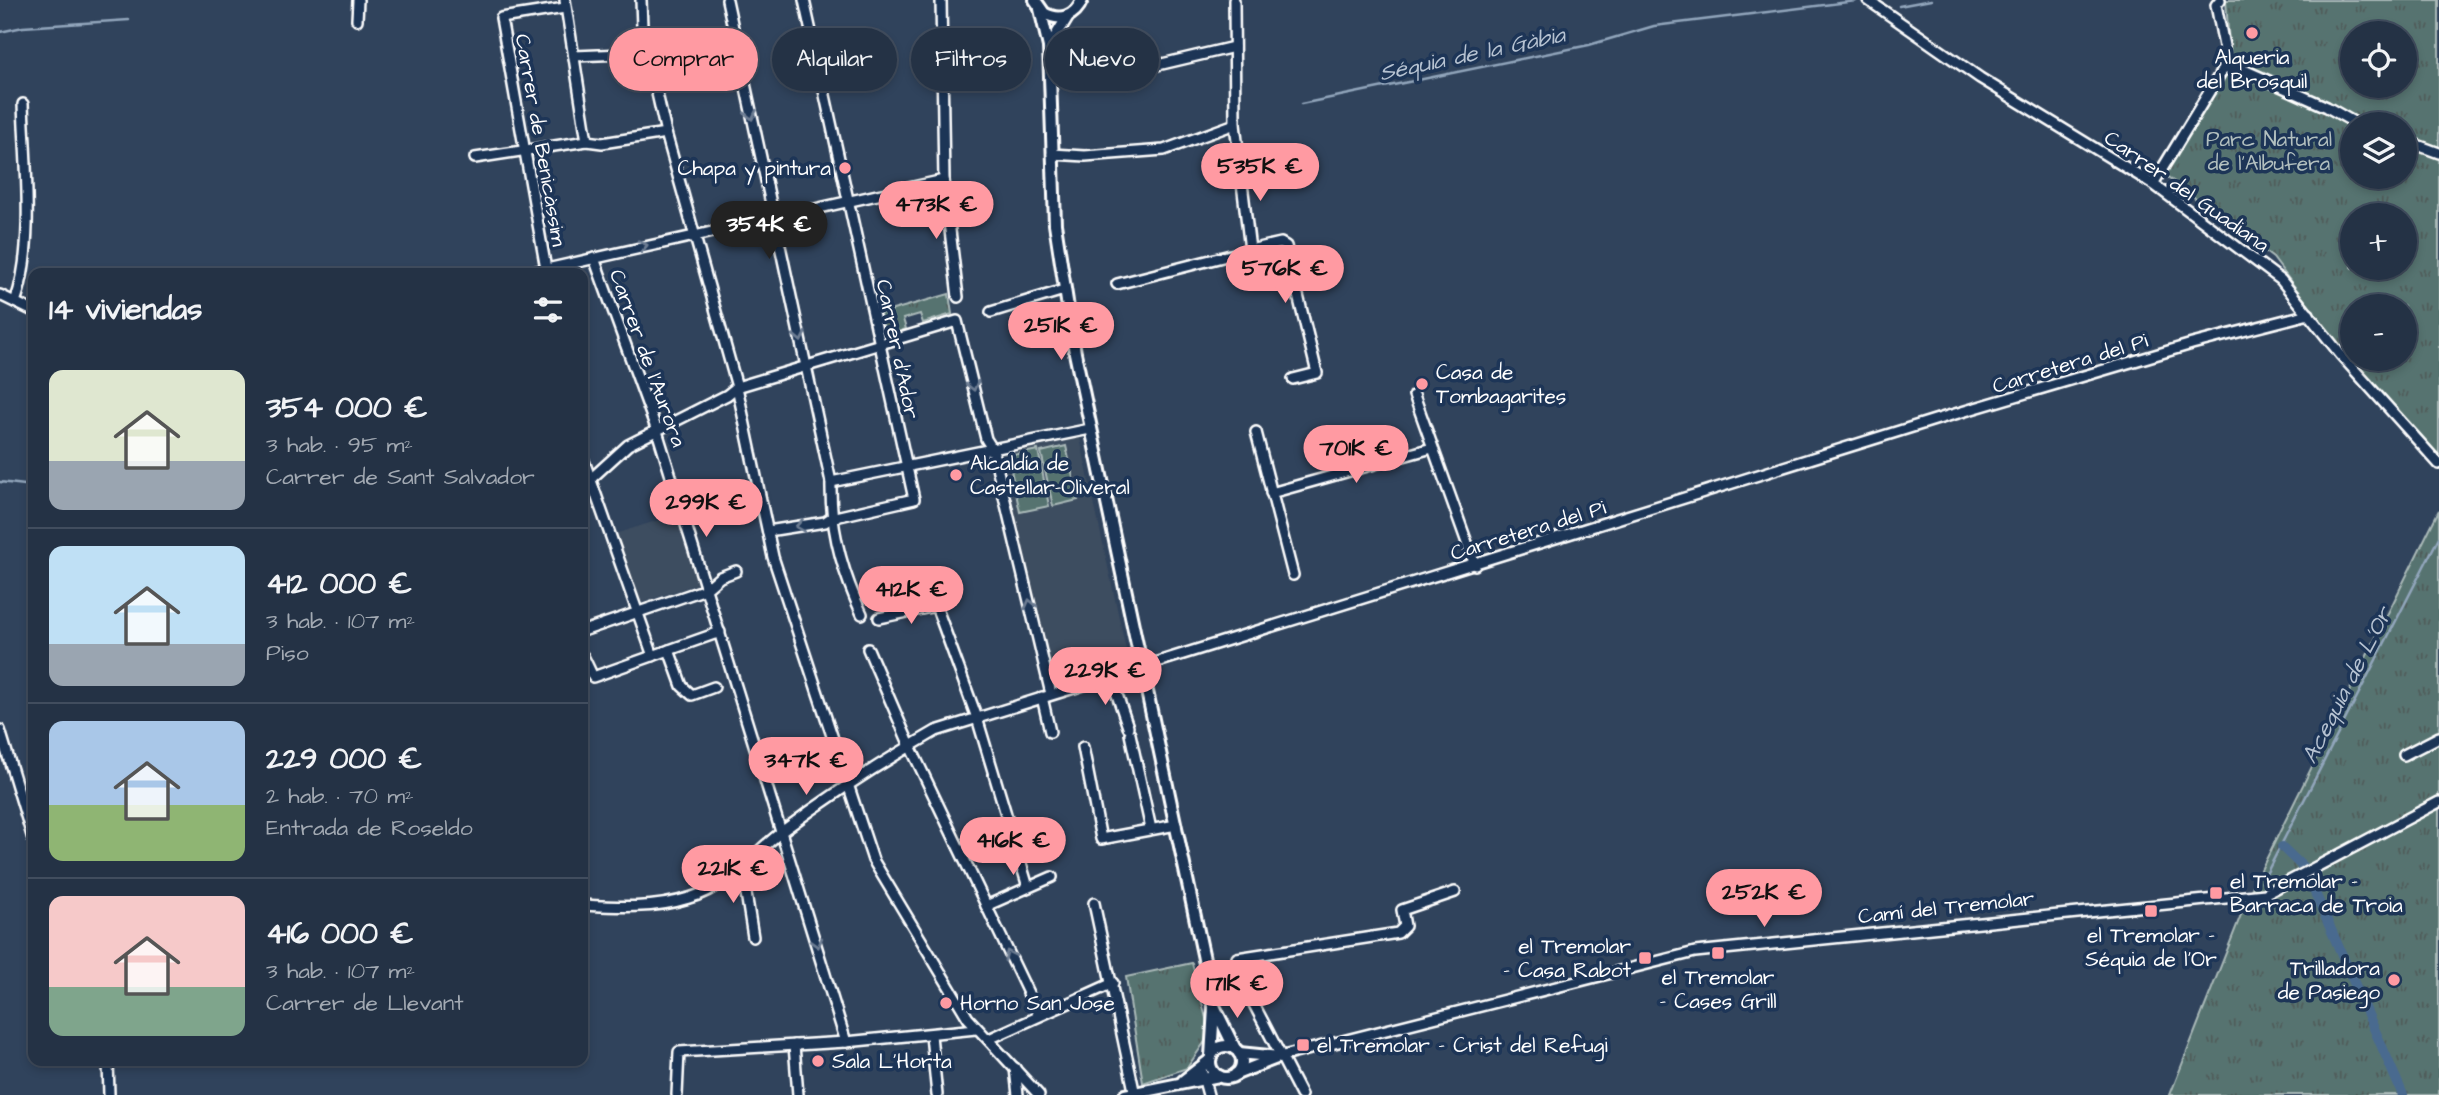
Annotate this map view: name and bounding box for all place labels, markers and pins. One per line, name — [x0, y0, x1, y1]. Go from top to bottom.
marker: Alqueria del Brosquil — [2244, 25, 2260, 41]
place label: Alqueria del Brosquil — [2197, 43, 2307, 96]
pin: 535K € — [1203, 144, 1317, 203]
place label: Chapa y pintura — [678, 154, 831, 185]
marker: Chapa y pintura — [837, 160, 853, 176]
pin: 473K € — [879, 182, 993, 241]
pin: 354K € — [712, 202, 826, 261]
pin: 576K € — [1228, 246, 1342, 305]
pin: 251K € — [1004, 302, 1118, 362]
place label: Casa de Tombagarites — [1436, 358, 1566, 413]
marker: Casa de Tombagarites — [1414, 376, 1430, 392]
pin: 701K € — [1299, 426, 1413, 485]
place label: Alcaldía de Castellar-Oliveral — [970, 449, 1130, 502]
marker: Alcaldía de Castellar-Oliveral — [948, 467, 964, 483]
pin: 299K € — [649, 480, 763, 539]
pin: 412K € — [854, 566, 968, 626]
pin: 229K € — [1048, 648, 1162, 707]
pin: 347K € — [749, 738, 863, 797]
pin: 416K € — [956, 818, 1070, 877]
pin: 221K € — [676, 846, 790, 905]
place label: el Tremolar - Barraca de Troia — [2230, 867, 2403, 920]
pin: 252K € — [1707, 870, 1821, 929]
marker: el Tremolar - Barraca de Troia — [2208, 885, 2224, 901]
marker: el Tremolar - Séquia de l'Or — [2143, 903, 2159, 919]
place label: el Tremolar - Séquia de l'Or — [2085, 921, 2217, 974]
place label: el Tremolar - Casa Rabot — [1503, 932, 1632, 985]
marker: el Tremolar - Cases Grill — [1710, 945, 1726, 961]
marker: el Tremolar - Casa Rabot — [1637, 950, 1653, 966]
place label: Trilladora de Pasiego — [2278, 954, 2380, 1009]
pin: 171K € — [1180, 960, 1294, 1020]
place label: el Tremolar - Cases Grill — [1659, 963, 1777, 1016]
marker: Trilladora de Pasiego — [2386, 972, 2402, 988]
place label: Horno San Jose — [960, 989, 1115, 1018]
marker: Horno San Jose — [938, 995, 954, 1011]
place label: el Tremolar - Crist del Refugi — [1317, 1031, 1608, 1062]
marker: el Tremolar - Crist del Refugi — [1295, 1037, 1311, 1053]
place label: Sala L'Horta — [832, 1047, 952, 1076]
marker: Sala L'Horta — [810, 1053, 826, 1069]

